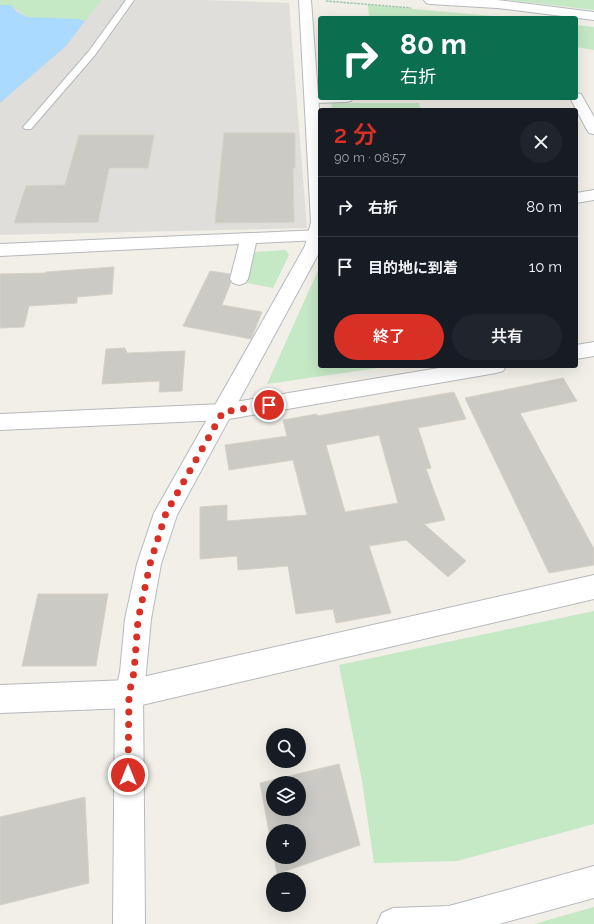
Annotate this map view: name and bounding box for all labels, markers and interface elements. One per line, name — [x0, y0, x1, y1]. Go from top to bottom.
text: 80 m — [400, 28, 467, 61]
icon: right — [334, 32, 386, 84]
text: 右折 — [400, 66, 436, 87]
text: 2 分 — [334, 120, 377, 149]
button: close — [520, 121, 562, 163]
text: 90 m · 08:57 — [334, 150, 406, 165]
icon: right — [334, 196, 356, 218]
text: 80 m — [526, 198, 562, 216]
text: 右折 — [368, 199, 398, 217]
icon: arrive — [334, 256, 356, 278]
text: 10 m — [529, 258, 562, 276]
text: 目的地に到着 — [368, 259, 458, 277]
button: 終了 — [334, 314, 444, 360]
button: 共有 — [452, 314, 562, 360]
pin — [252, 388, 286, 422]
icon: arrive — [258, 394, 280, 416]
map controls — [266, 728, 306, 912]
button: search — [266, 728, 306, 768]
position arrow — [107, 754, 149, 796]
button: layers — [266, 776, 306, 816]
button: + — [266, 824, 306, 864]
button: − — [266, 872, 306, 912]

